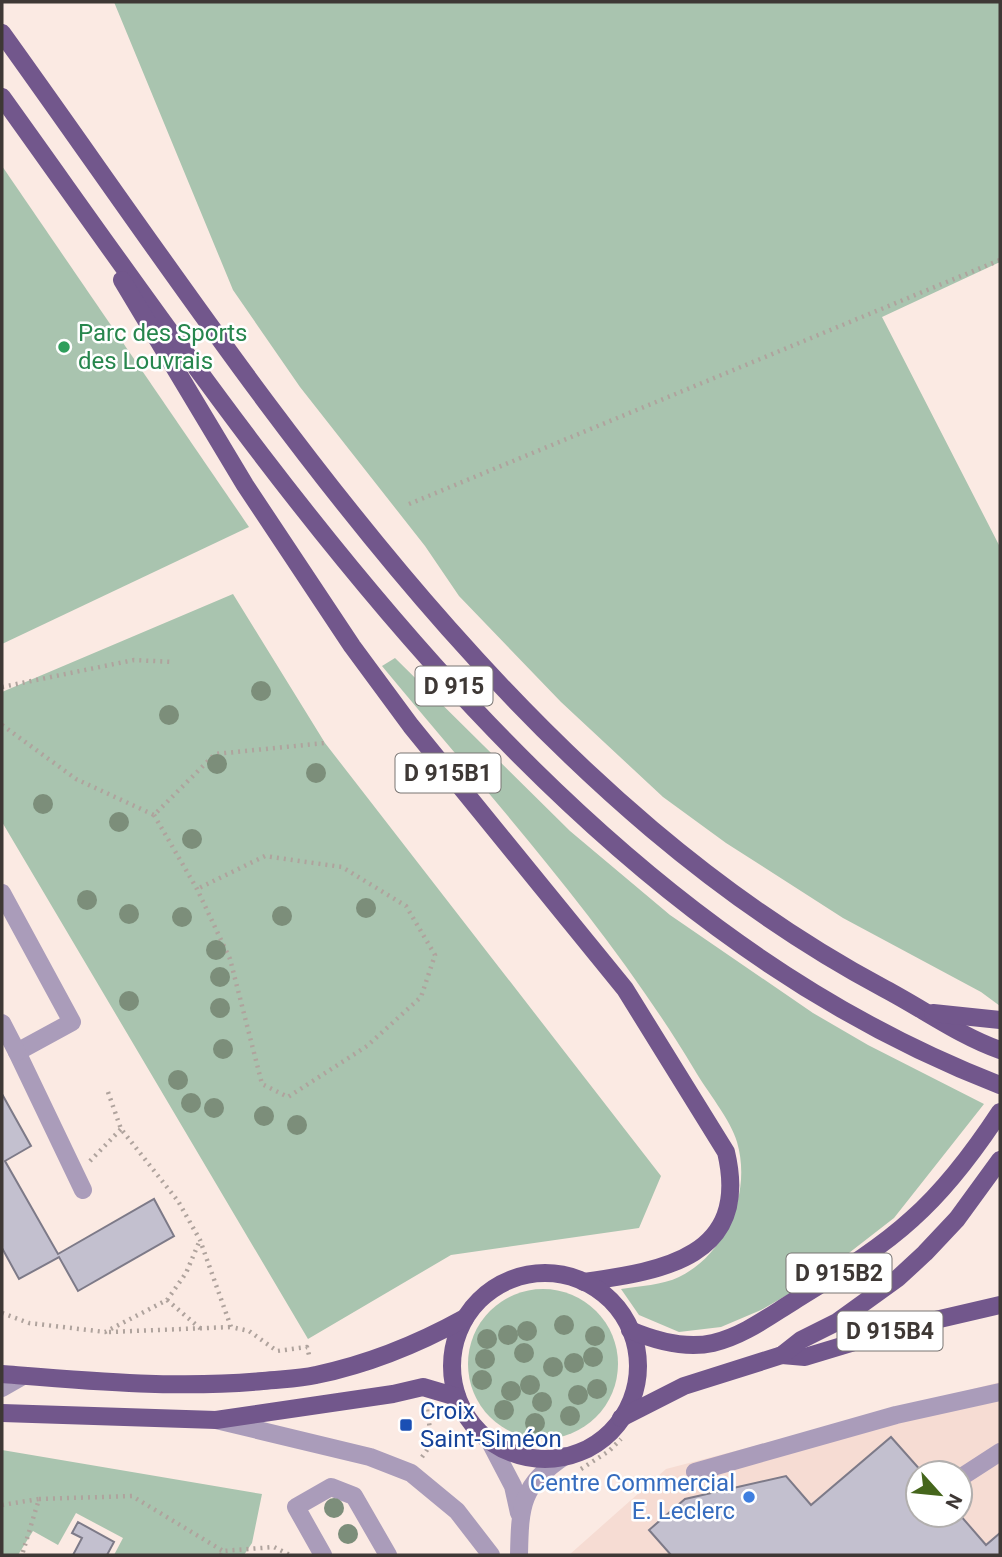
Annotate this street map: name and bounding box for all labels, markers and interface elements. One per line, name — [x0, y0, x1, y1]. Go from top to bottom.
place label: Parc des Sports des Louvrais — [78, 319, 247, 375]
marker: Parc des Sports des Louvrais — [56, 339, 72, 355]
road number: D 915 — [416, 666, 492, 706]
road number: D 915B1 — [396, 754, 500, 792]
road number: D 915B2 — [786, 1254, 892, 1292]
road number: D 915B4 — [838, 1312, 942, 1350]
place label: Croix Saint-Siméon — [420, 1397, 562, 1453]
marker: Croix Saint-Siméon — [398, 1417, 414, 1433]
north arrow — [904, 1459, 974, 1529]
place label: Centre Commercial E. Leclerc — [530, 1469, 735, 1525]
marker: Centre Commercial E. Leclerc — [741, 1489, 757, 1505]
text: N — [940, 1490, 967, 1513]

